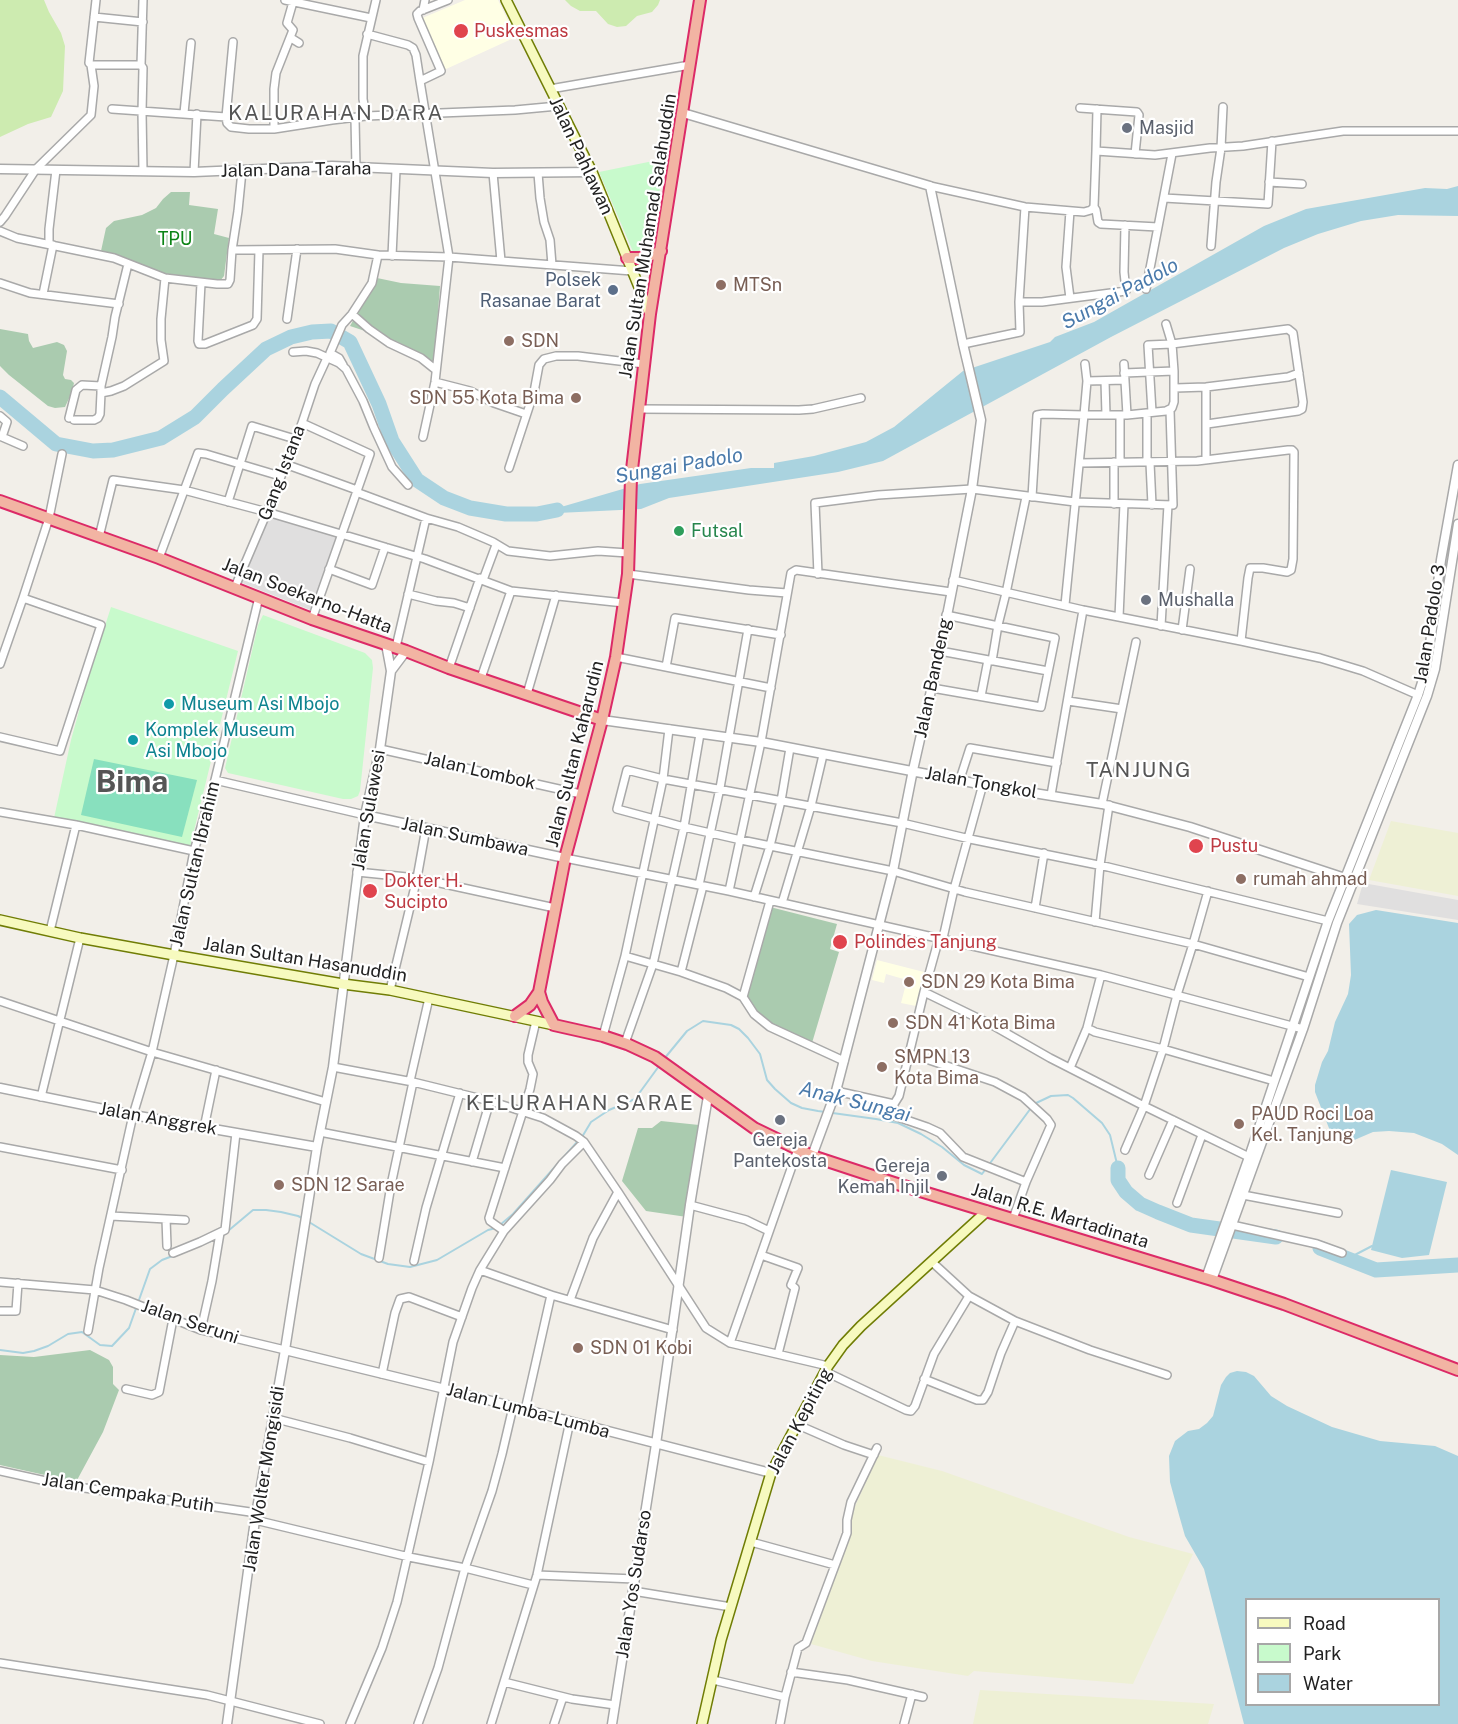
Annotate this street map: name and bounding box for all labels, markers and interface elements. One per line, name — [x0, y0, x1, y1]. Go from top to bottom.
place label: Puskesmas — [474, 20, 568, 42]
marker: Puskesmas — [452, 22, 470, 40]
street label: Jalan Sultan Muhamad Salahuddin — [615, 92, 681, 380]
street label: Jalan Pahlawan — [544, 94, 618, 218]
district label: KALURAHAN DARA — [228, 101, 444, 127]
place label: Masjid — [1139, 117, 1194, 139]
marker: Masjid — [1120, 121, 1134, 135]
street label: Jalan Dana Taraha — [220, 158, 372, 182]
park label: TPU — [158, 228, 192, 250]
water label: Sungai Padolo — [1057, 253, 1183, 335]
place label: Polsek Rasanae Barat — [480, 269, 601, 312]
place label: MTSn — [733, 274, 782, 296]
marker: MTSn — [714, 278, 728, 292]
marker: Polsek Rasanae Barat — [606, 283, 620, 297]
place label: SDN — [521, 330, 559, 352]
marker: SDN — [502, 334, 516, 348]
place label: SDN 55 Kota Bima — [409, 387, 564, 409]
marker: SDN 55 Kota Bima — [569, 391, 583, 405]
street label: Gang Istana — [254, 422, 310, 524]
water label: Sungai Padolo — [613, 443, 745, 489]
place label: Futsal — [691, 520, 743, 542]
marker: Futsal — [672, 524, 686, 538]
street label: Jalan Soekarno-Hatta — [219, 554, 395, 638]
street label: Jalan Padolo 3 — [1410, 563, 1450, 685]
place label: Mushalla — [1158, 589, 1234, 611]
marker: Mushalla — [1139, 593, 1153, 607]
street label: Jalan Bandeng — [910, 616, 956, 740]
street label: Jalan Sultan Kaharudin — [541, 658, 609, 850]
place label: Museum Asi Mbojo — [181, 693, 339, 715]
marker: Museum Asi Mbojo — [162, 697, 176, 711]
place label: Komplek Museum Asi Mbojo — [145, 719, 295, 762]
marker: Komplek Museum Asi Mbojo — [126, 733, 140, 747]
street label: Jalan Sulawesi — [348, 748, 390, 872]
street label: Jalan Lombok — [422, 748, 538, 794]
district label: TANJUNG — [1086, 758, 1192, 784]
street label: Jalan Tongkol — [923, 763, 1039, 803]
district label: Bima — [96, 765, 168, 801]
street label: Jalan Sultan Ibrahim — [165, 779, 225, 949]
street label: Jalan Sumbawa — [400, 813, 530, 861]
place label: Pustu — [1210, 835, 1258, 857]
marker: Pustu — [1187, 837, 1205, 855]
place label: rumah ahmad — [1253, 868, 1367, 890]
place label: Dokter H. Sucipto — [384, 870, 463, 912]
marker: rumah ahmad — [1234, 872, 1248, 886]
marker: Dokter H. Sucipto — [361, 882, 379, 900]
place label: Polindes Tanjung — [854, 931, 997, 953]
street label: Jalan Sultan Hasanuddin — [202, 933, 408, 987]
marker: Polindes Tanjung — [831, 933, 849, 951]
place label: SDN 29 Kota Bima — [921, 971, 1075, 993]
marker: SDN 29 Kota Bima — [902, 975, 916, 989]
place label: SDN 41 Kota Bima — [905, 1012, 1055, 1034]
marker: SDN 41 Kota Bima — [886, 1016, 900, 1030]
place label: SMPN 13 Kota Bima — [894, 1046, 979, 1088]
marker: SMPN 13 Kota Bima — [875, 1060, 889, 1074]
water label: Anak Sungai — [797, 1077, 913, 1127]
district label: KELURAHAN SARAE — [466, 1091, 694, 1117]
street label: Jalan Anggrek — [97, 1098, 219, 1140]
place label: PAUD Roci Loa Kel. Tanjung — [1251, 1103, 1374, 1146]
marker: Gereja Pantekosta — [773, 1113, 787, 1127]
marker: PAUD Roci Loa Kel. Tanjung — [1232, 1117, 1246, 1131]
place label: Gereja Pantekosta — [733, 1129, 827, 1172]
place label: Gereja Kemah Injil — [837, 1155, 930, 1198]
marker: Gereja Kemah Injil — [935, 1169, 949, 1183]
place label: SDN 12 Sarae — [291, 1174, 405, 1196]
marker: SDN 12 Sarae — [272, 1178, 286, 1192]
street label: Jalan R.E. Martadinata — [969, 1179, 1151, 1253]
street label: Jalan Seruni — [138, 1295, 242, 1349]
place label: SDN 01 Kobi — [590, 1337, 692, 1359]
marker: SDN 01 Kobi — [571, 1341, 585, 1355]
street label: Jalan Kepiting — [763, 1364, 837, 1478]
street label: Jalan Lumba-Lumba — [444, 1379, 612, 1443]
street label: Jalan Wolter Mongisidi — [239, 1385, 289, 1573]
street label: Jalan Cempaka Putih — [41, 1469, 215, 1517]
street label: Jalan Yos Sudarso — [612, 1508, 656, 1660]
legend — [1245, 1598, 1440, 1706]
text: Road — [1303, 1613, 1346, 1634]
text: Park — [1303, 1643, 1341, 1664]
text: Water — [1303, 1673, 1353, 1694]

